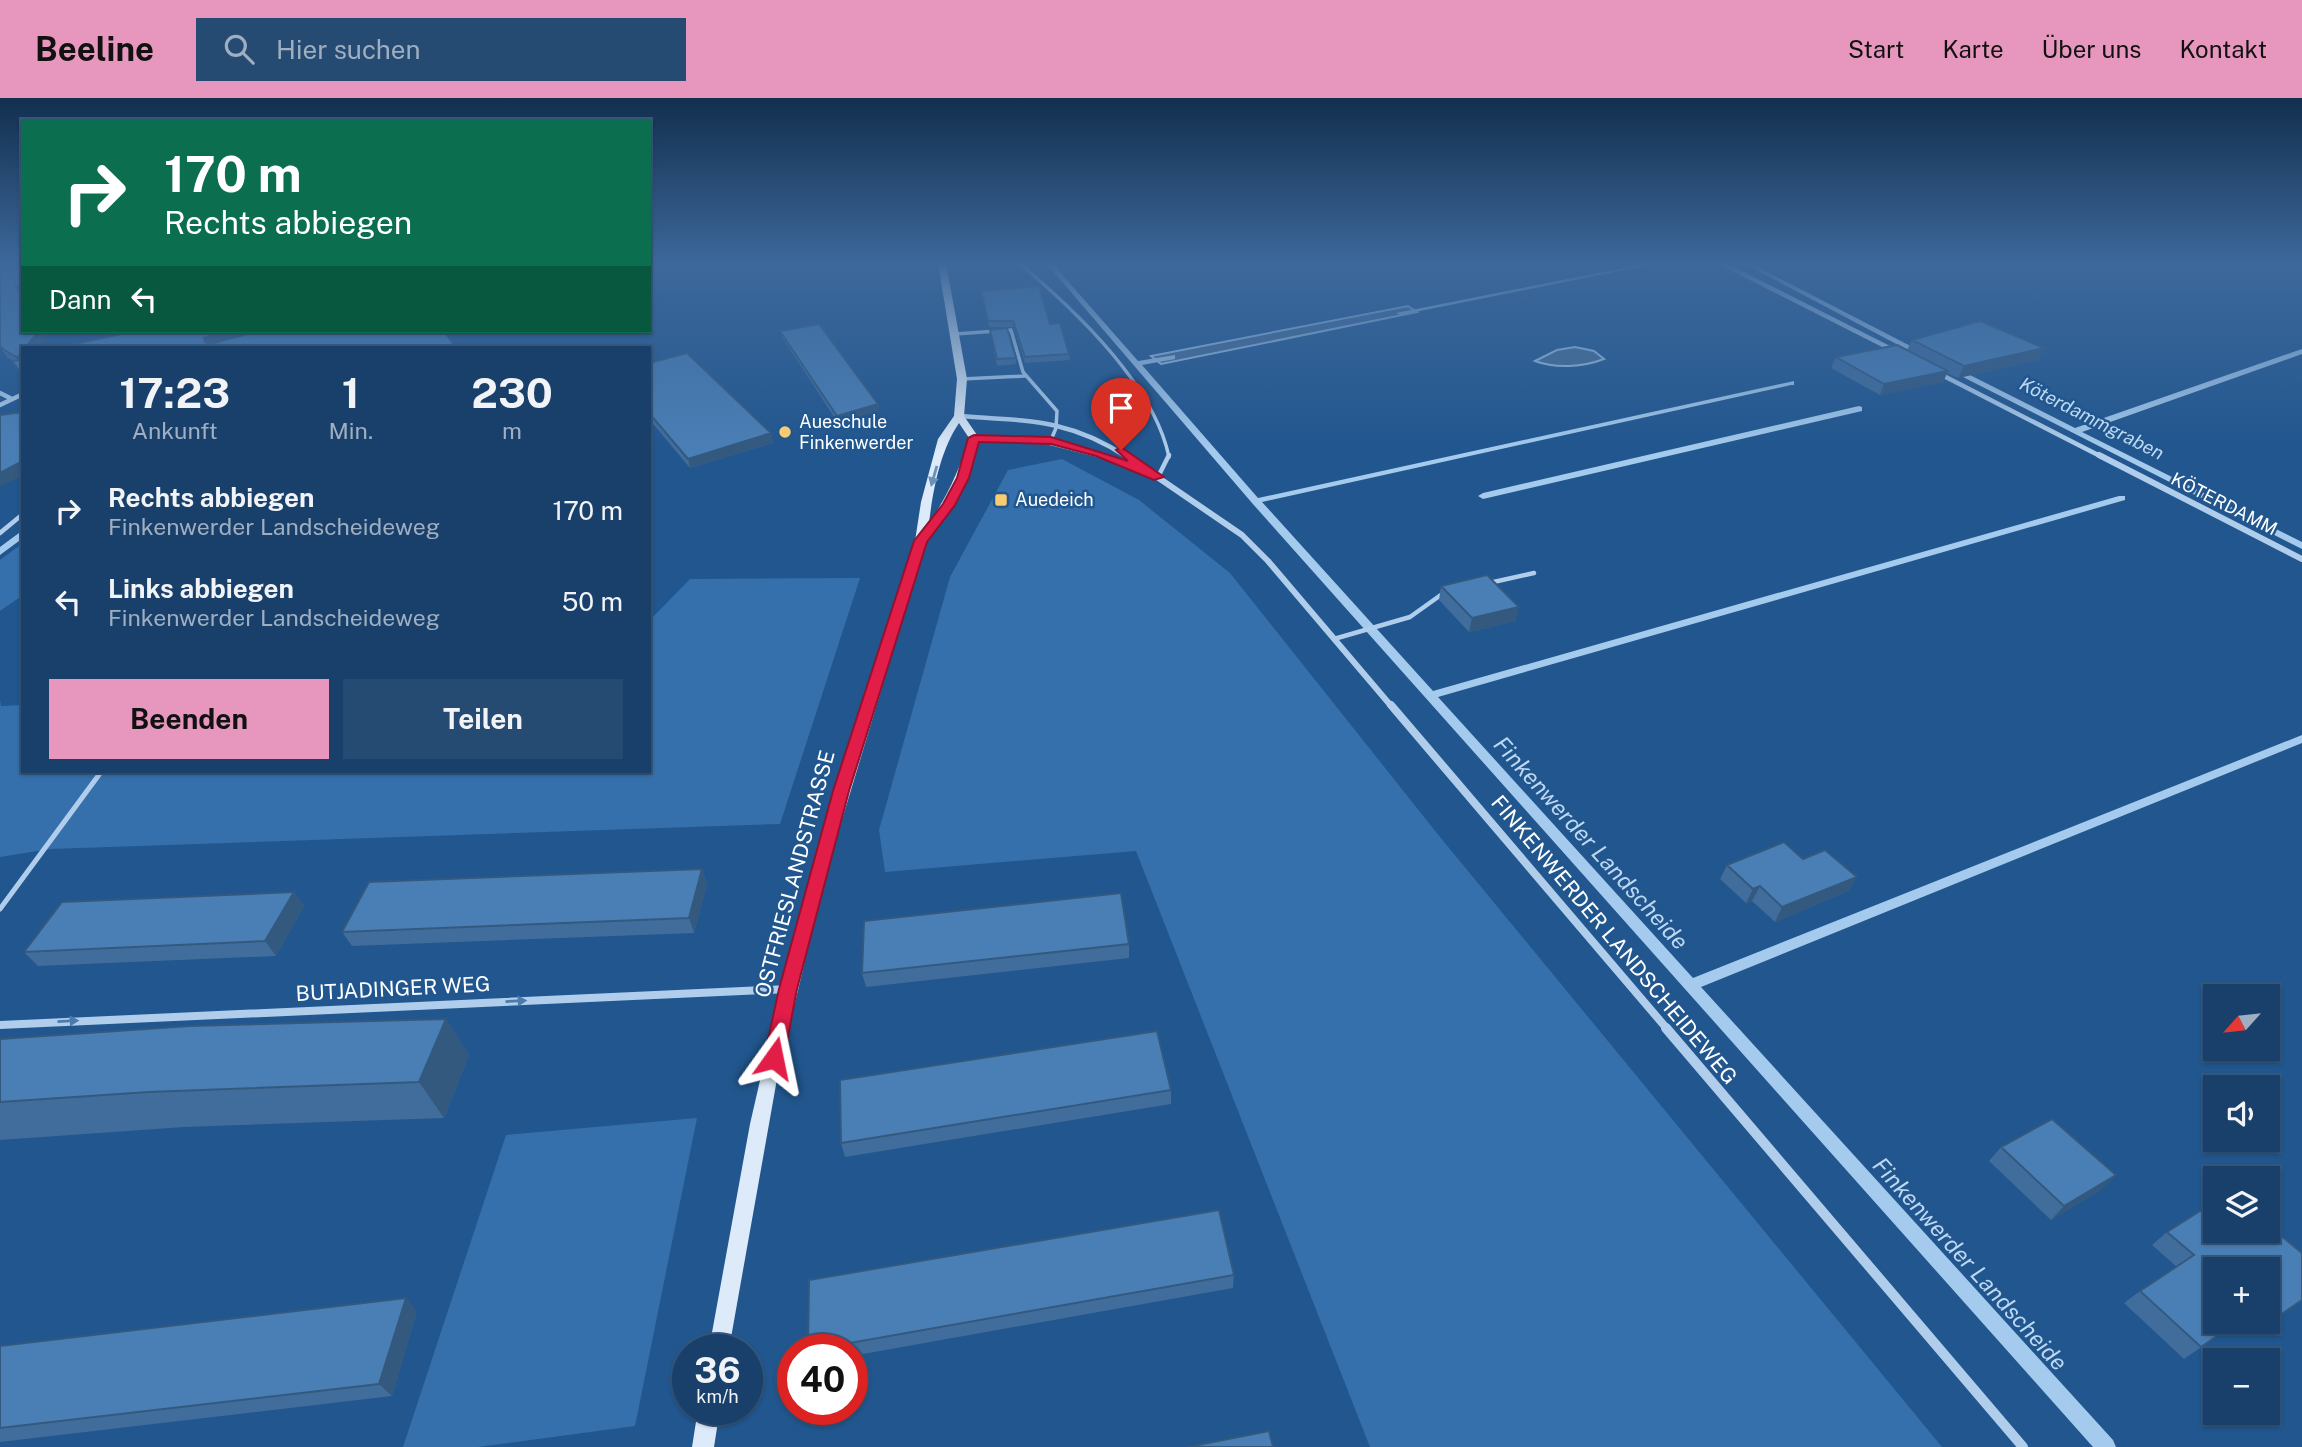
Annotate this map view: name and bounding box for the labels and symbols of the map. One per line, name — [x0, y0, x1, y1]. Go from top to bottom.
water label: Köterdammgraben — [2016, 372, 2168, 464]
pin — [1091, 378, 1151, 450]
place label: Aueschule Finkenwerder — [799, 411, 914, 453]
marker: Aueschule Finkenwerder — [777, 424, 793, 440]
one-way arrow — [928, 466, 938, 487]
street label: KÖTERDAMM — [2168, 467, 2281, 539]
place label: Auedeich — [1015, 489, 1094, 510]
marker: Auedeich — [993, 492, 1009, 508]
water label: Finkenwerder Landscheide — [1489, 731, 1694, 955]
street label: OSTFRIESLANDSTRASSE — [749, 747, 840, 1000]
street label: FINKENWERDER LANDSCHEIDEWEG — [1486, 790, 1743, 1089]
street label: BUTJADINGER WEG — [295, 971, 491, 1006]
north arrow — [2203, 984, 2280, 1060]
one-way arrow — [505, 995, 527, 1006]
one-way arrow — [57, 1016, 79, 1027]
position arrow — [737, 1021, 811, 1095]
water label: Finkenwerder Landscheide — [1868, 1152, 2073, 1376]
speed limit sign: 40 — [777, 1334, 868, 1425]

